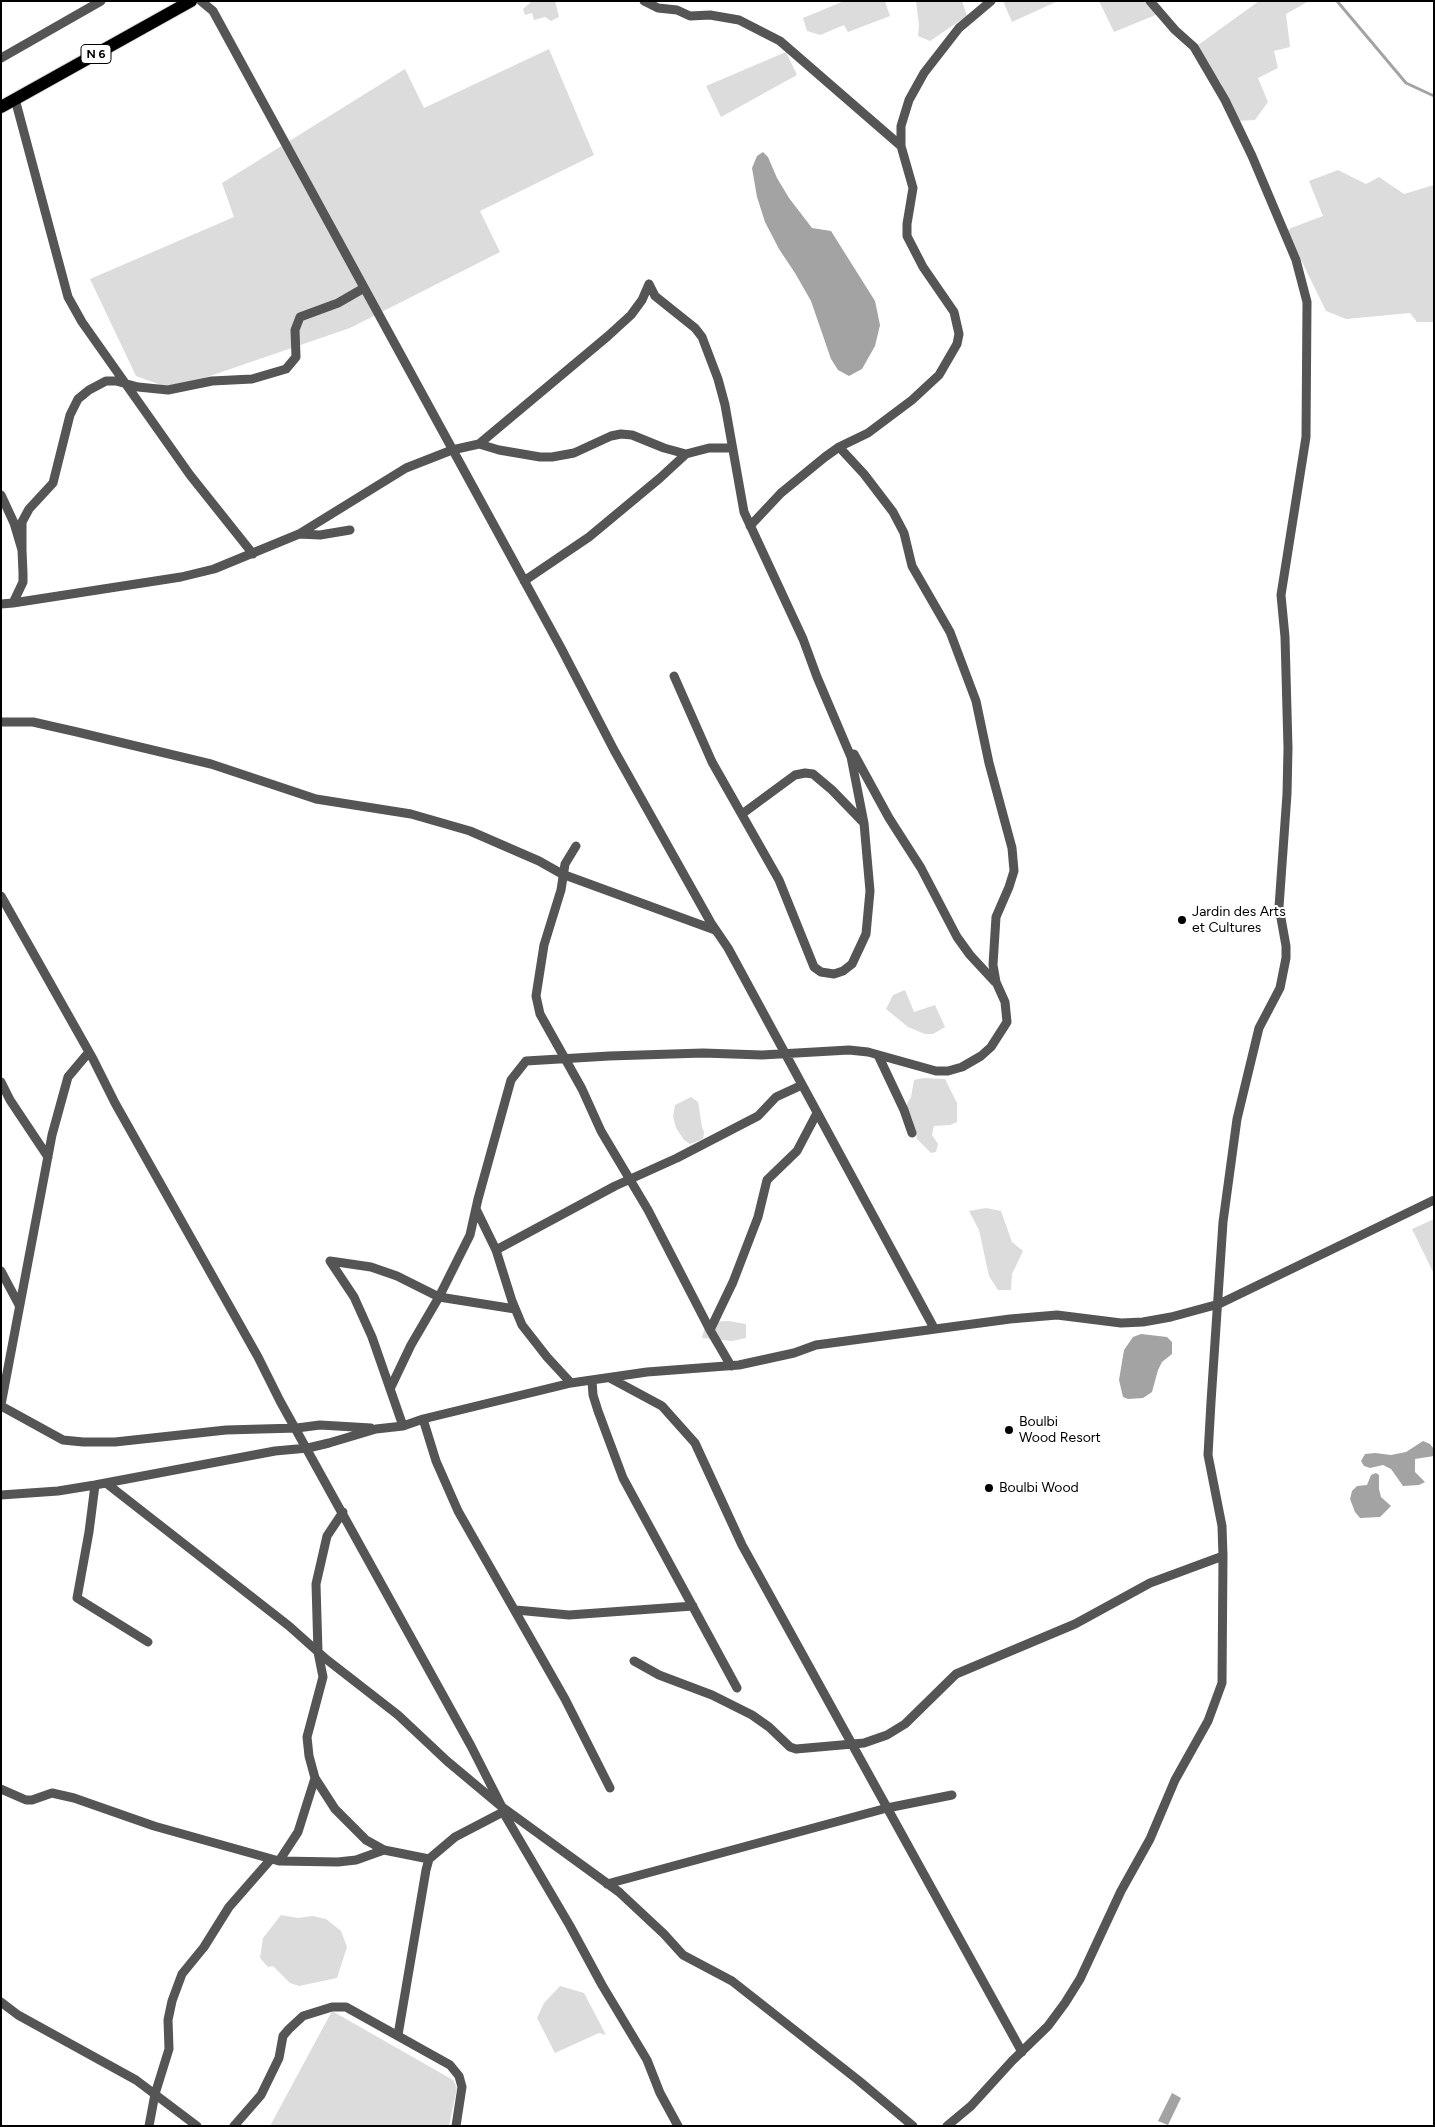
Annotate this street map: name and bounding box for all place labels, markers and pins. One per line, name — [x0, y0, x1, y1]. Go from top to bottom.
place label: Jardin des Arts et Cultures — [1192, 904, 1286, 936]
marker: Jardin des Arts et Cultures — [1176, 914, 1188, 926]
place label: Boulbi Wood Resort — [1019, 1414, 1101, 1446]
marker: Boulbi Wood Resort — [1003, 1424, 1015, 1436]
place label: Boulbi Wood — [999, 1480, 1079, 1496]
marker: Boulbi Wood — [983, 1482, 995, 1494]

